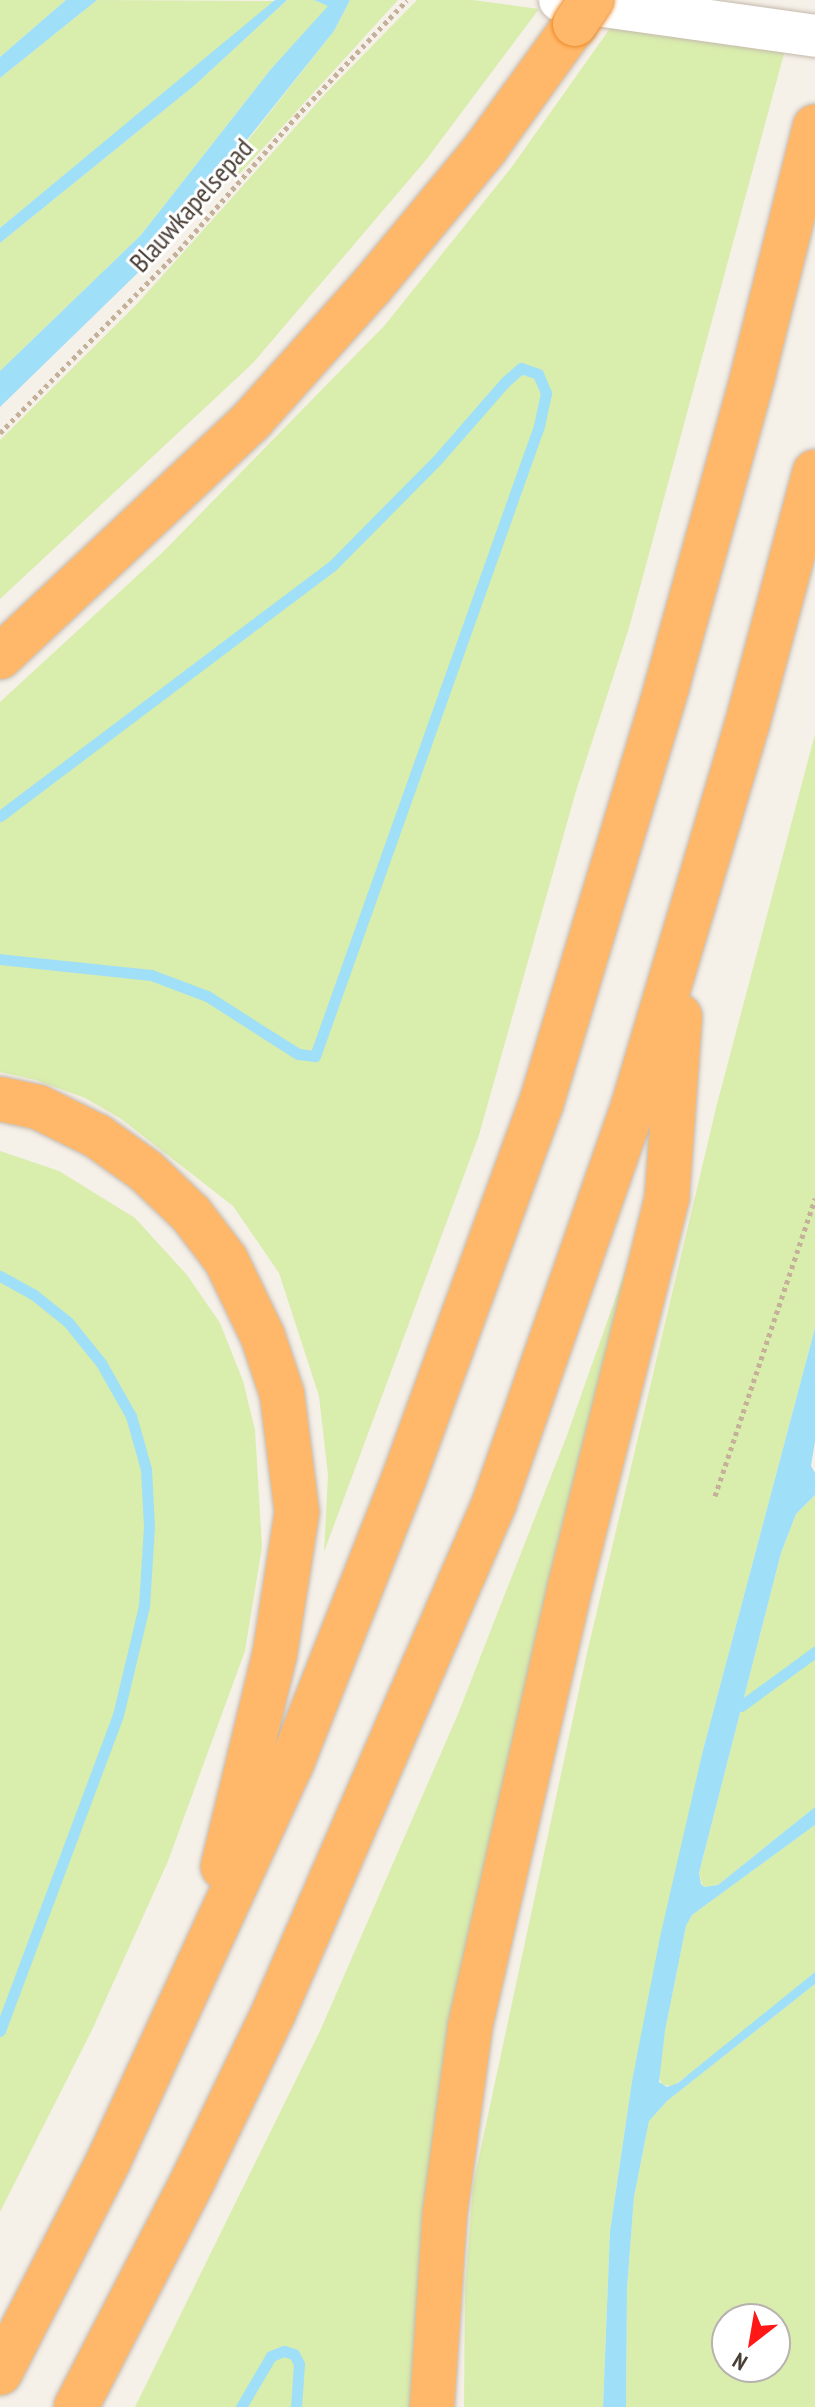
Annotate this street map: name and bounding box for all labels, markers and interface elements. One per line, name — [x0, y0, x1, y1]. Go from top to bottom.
street label: Blauwkapelsepad — [122, 131, 260, 279]
north arrow — [711, 2303, 791, 2383]
text: N — [727, 2347, 752, 2377]

